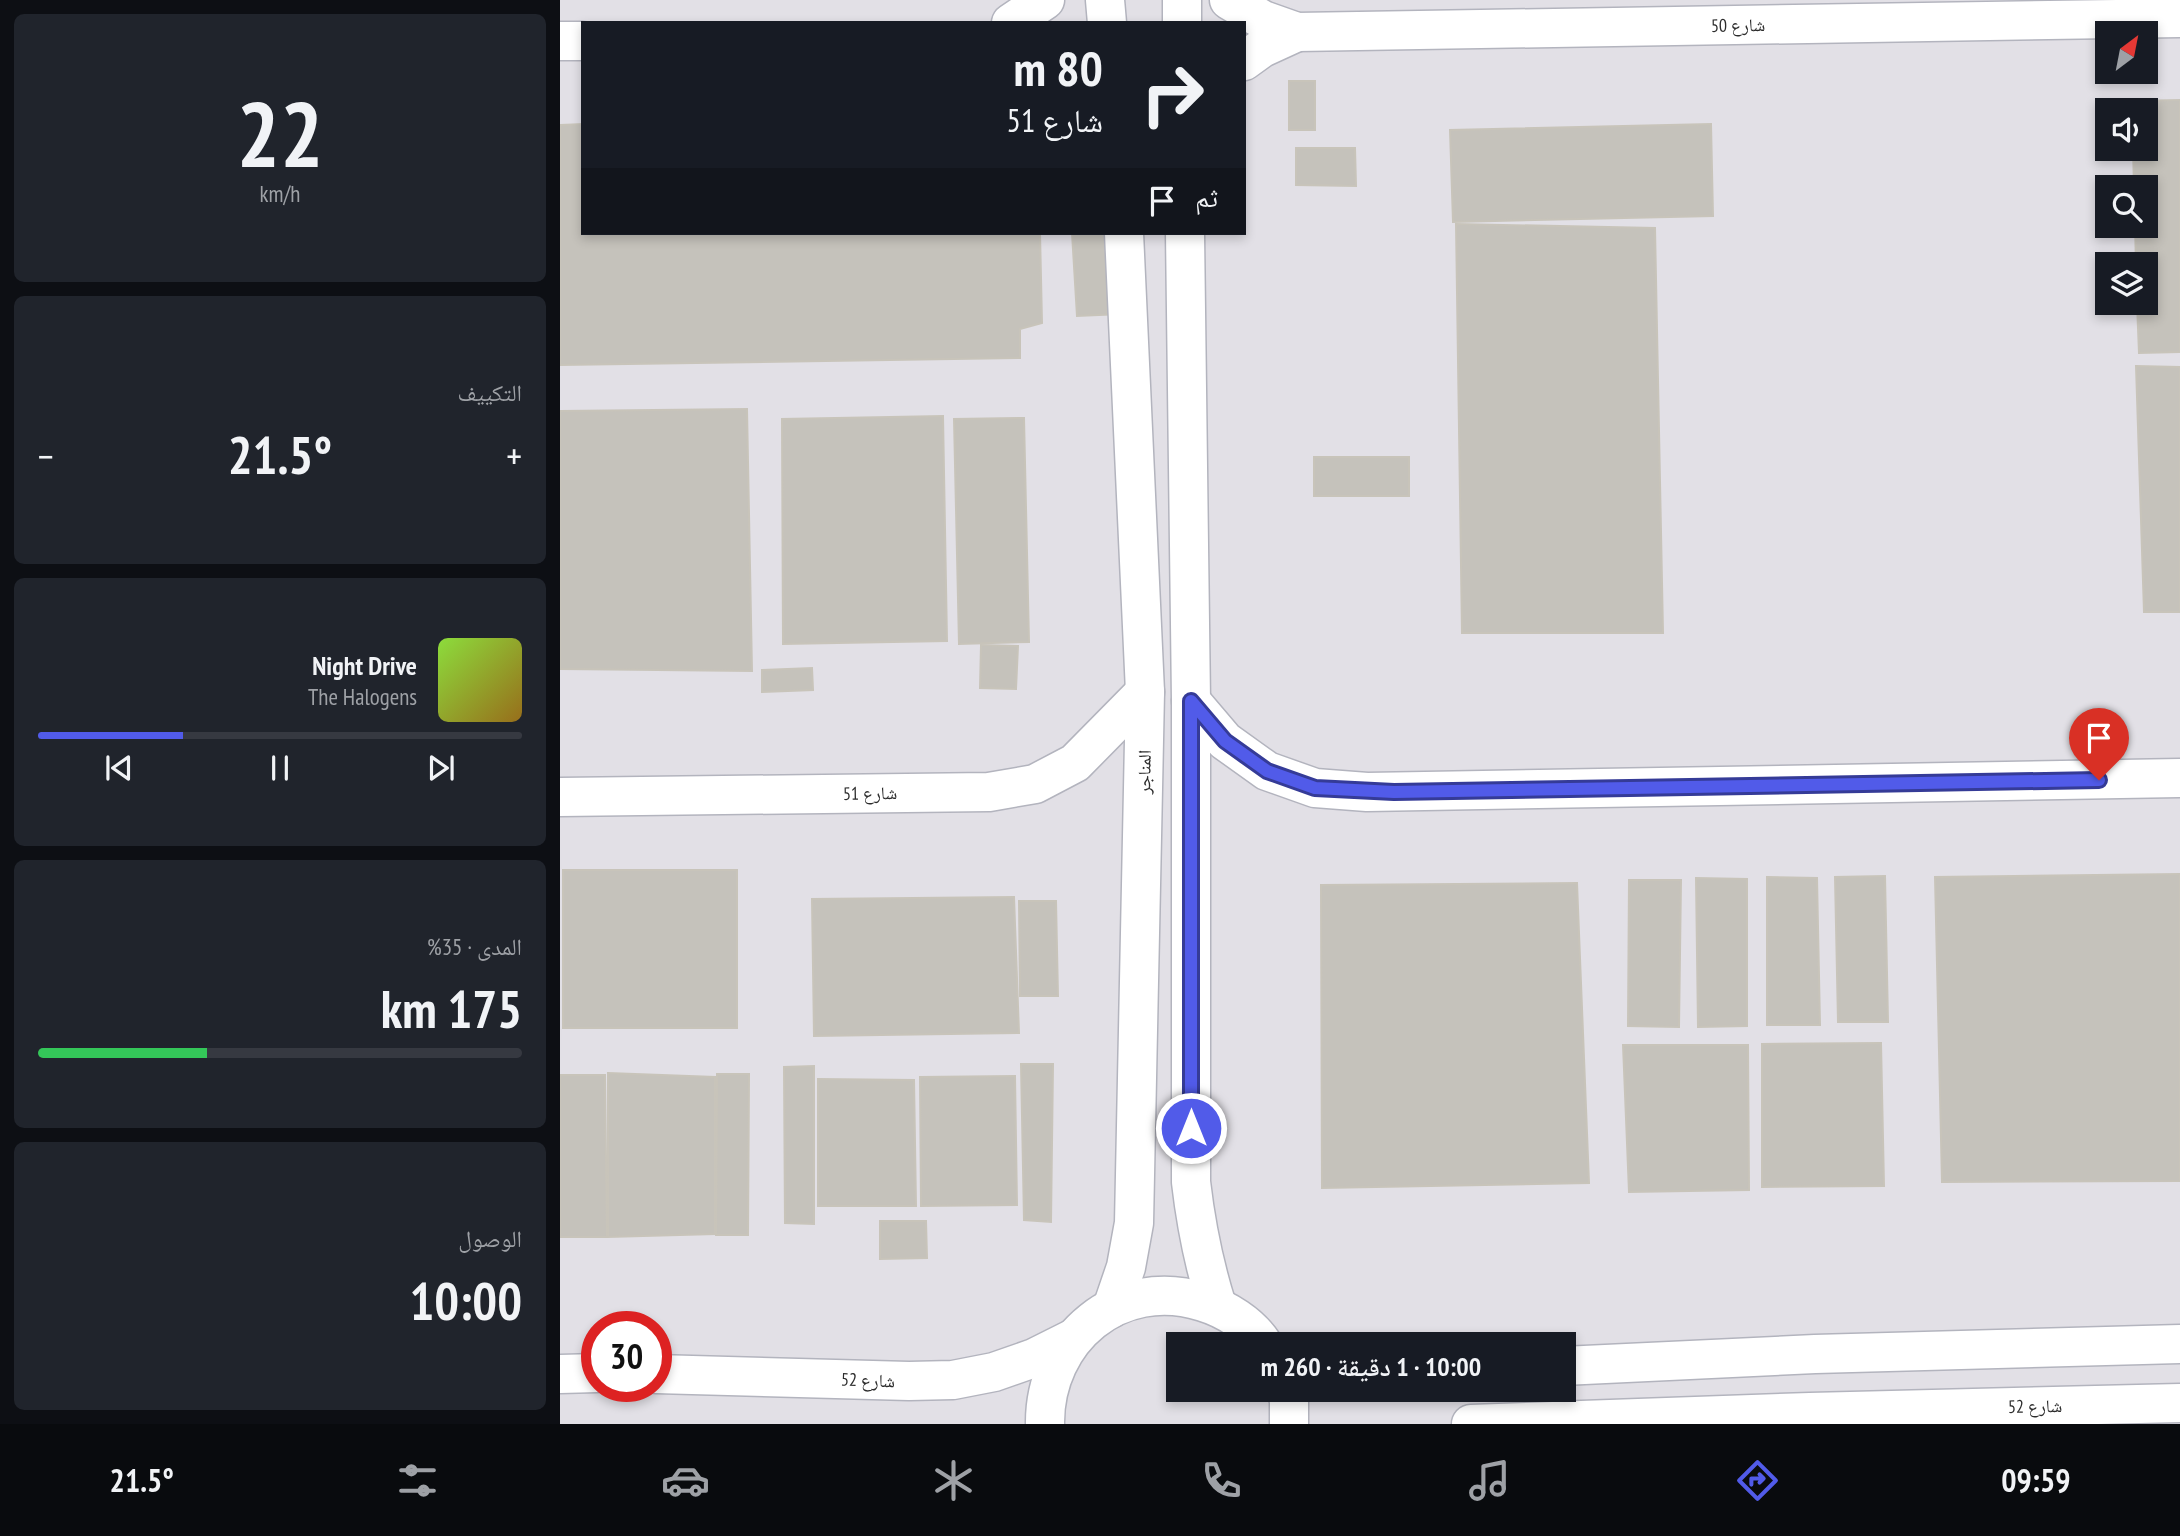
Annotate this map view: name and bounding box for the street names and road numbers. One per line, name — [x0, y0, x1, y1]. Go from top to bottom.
street label: شارع 50 — [1711, 13, 1765, 37]
street label: المناجر — [1132, 750, 1156, 795]
street label: شارع 51 — [843, 781, 897, 805]
street label: شارع 52 — [840, 1368, 896, 1392]
street label: شارع 52 — [2008, 1394, 2062, 1418]

